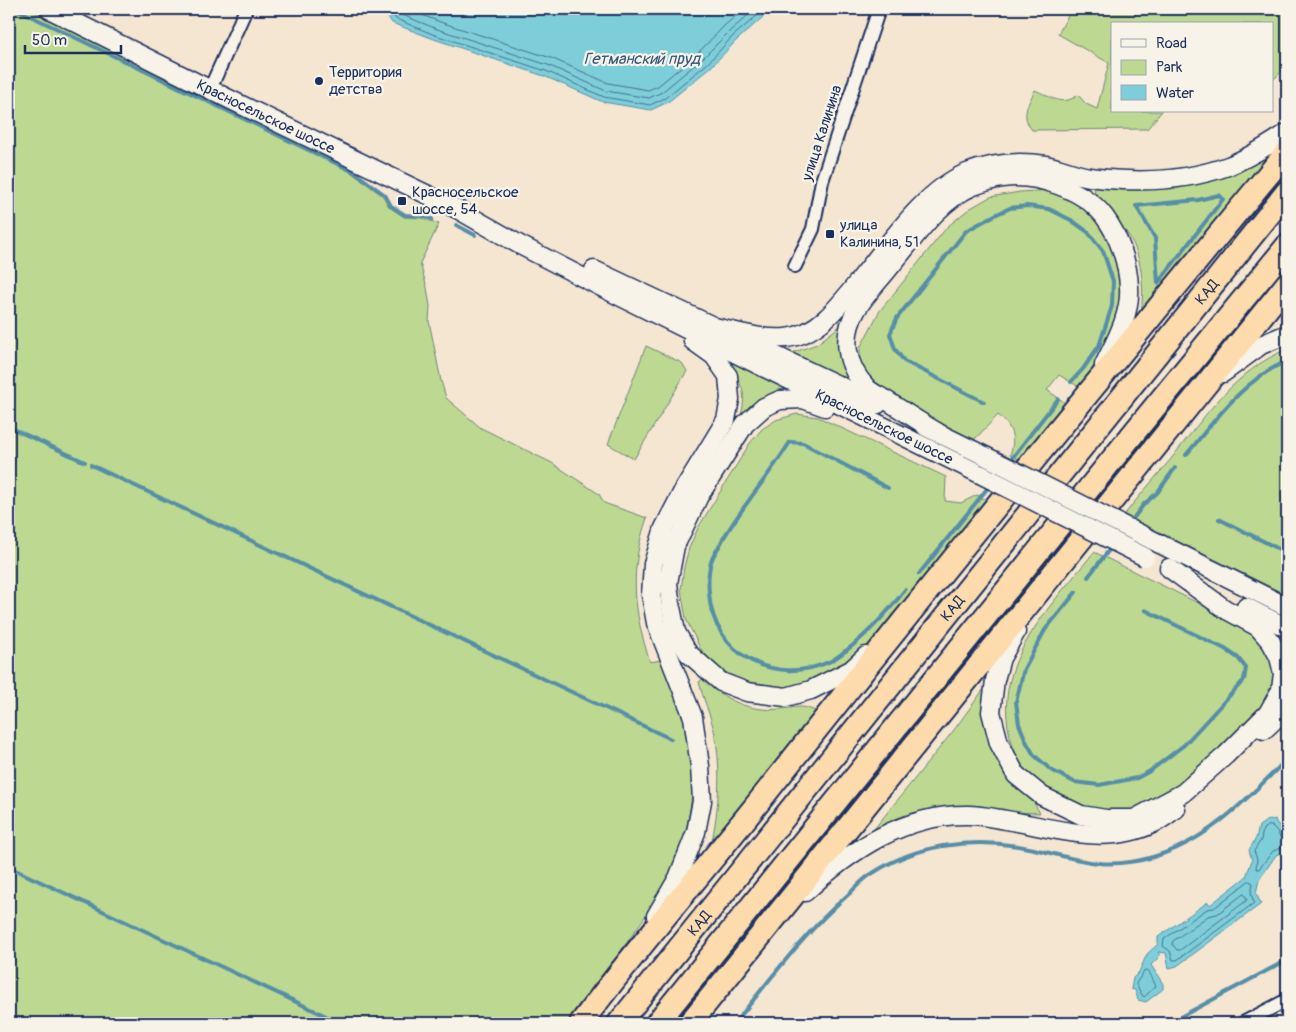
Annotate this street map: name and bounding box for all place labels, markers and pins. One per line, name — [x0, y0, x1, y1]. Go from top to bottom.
place label: Территория детства — [329, 63, 402, 99]
marker: Территория детства — [313, 75, 325, 87]
place label: Красносельское шоссе, 54 — [412, 183, 519, 219]
marker: Красносельское шоссе, 54 — [396, 195, 408, 207]
place label: улица Калинина, 51 — [839, 216, 919, 252]
marker: улица Калинина, 51 — [824, 228, 836, 240]

